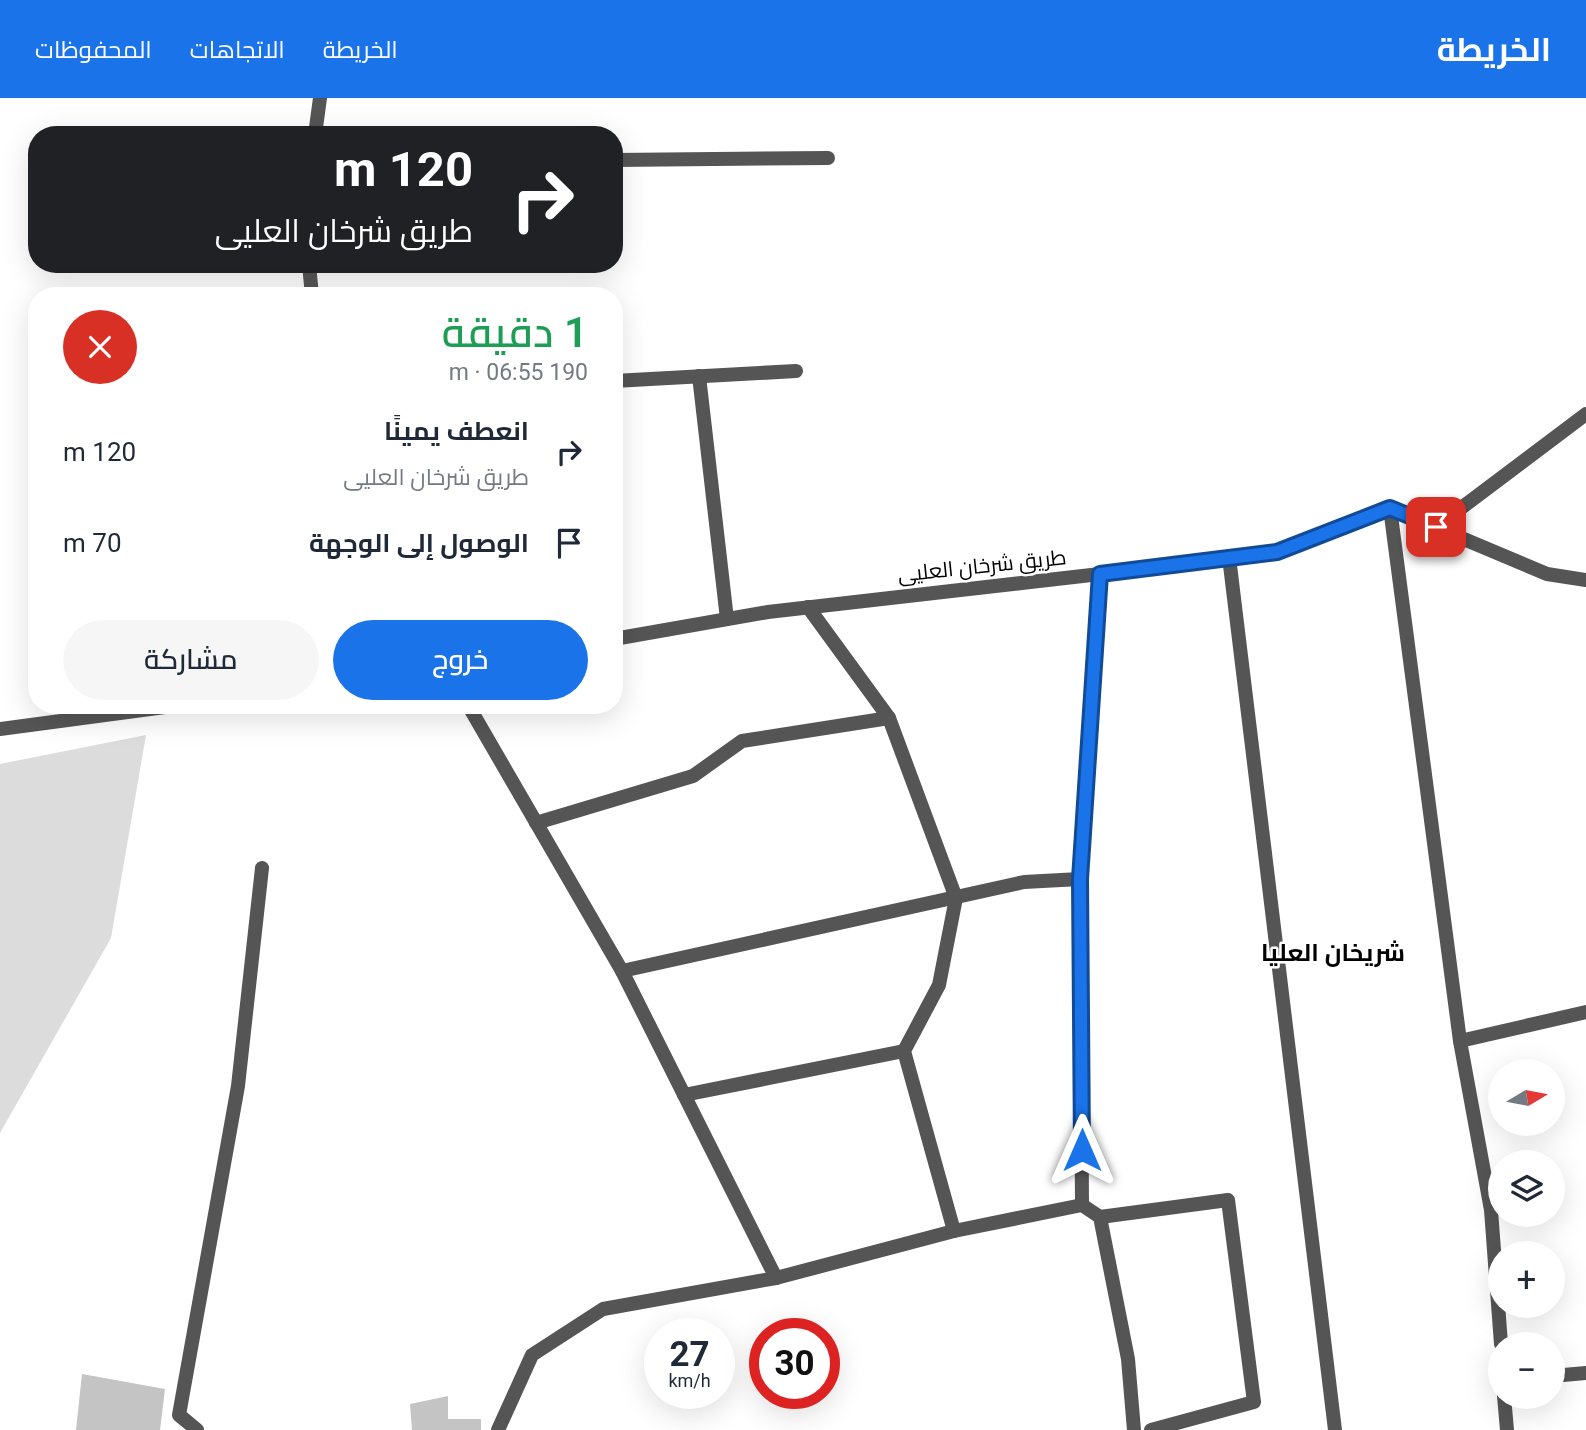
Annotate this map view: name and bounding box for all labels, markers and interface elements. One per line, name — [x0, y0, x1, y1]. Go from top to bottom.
text: الخريطة — [1437, 30, 1551, 69]
text: المحفوظات — [35, 36, 152, 64]
text: الاتجاهات — [190, 36, 285, 64]
text: الخريطة — [323, 36, 398, 64]
text: 120 m — [334, 141, 473, 198]
icon: right — [497, 154, 588, 245]
text: طريق شرخان العليى — [215, 212, 473, 250]
text: 1 دقيقة — [442, 308, 588, 357]
button: close — [63, 310, 137, 384]
text: 190 m · 06:55 — [449, 359, 588, 386]
text: انعطف يمينًا — [384, 416, 529, 446]
icon: right — [550, 433, 588, 471]
text: 120 m — [63, 437, 136, 467]
text: طريق شرخان العليى — [343, 464, 529, 491]
pin — [1406, 497, 1466, 557]
icon: arrive — [1417, 508, 1455, 546]
icon: arrive — [550, 524, 588, 562]
text: 70 m — [63, 528, 122, 558]
text: الوصول إلى الوجهة — [309, 528, 529, 558]
street label: طريق شرخان العليى — [896, 545, 1068, 588]
button: مشاركة — [63, 620, 319, 700]
button: خروج — [333, 620, 588, 700]
district label: شريخان العليا — [1261, 939, 1405, 967]
north arrow — [1488, 1059, 1564, 1136]
map controls — [1488, 1059, 1565, 1409]
position arrow — [1045, 1113, 1119, 1187]
button: layers — [1488, 1150, 1565, 1227]
button: + — [1488, 1241, 1565, 1318]
speed limit sign: 30 — [749, 1318, 840, 1409]
button: − — [1488, 1332, 1565, 1409]
text: 27 — [669, 1334, 710, 1375]
text: km/h — [668, 1370, 711, 1391]

